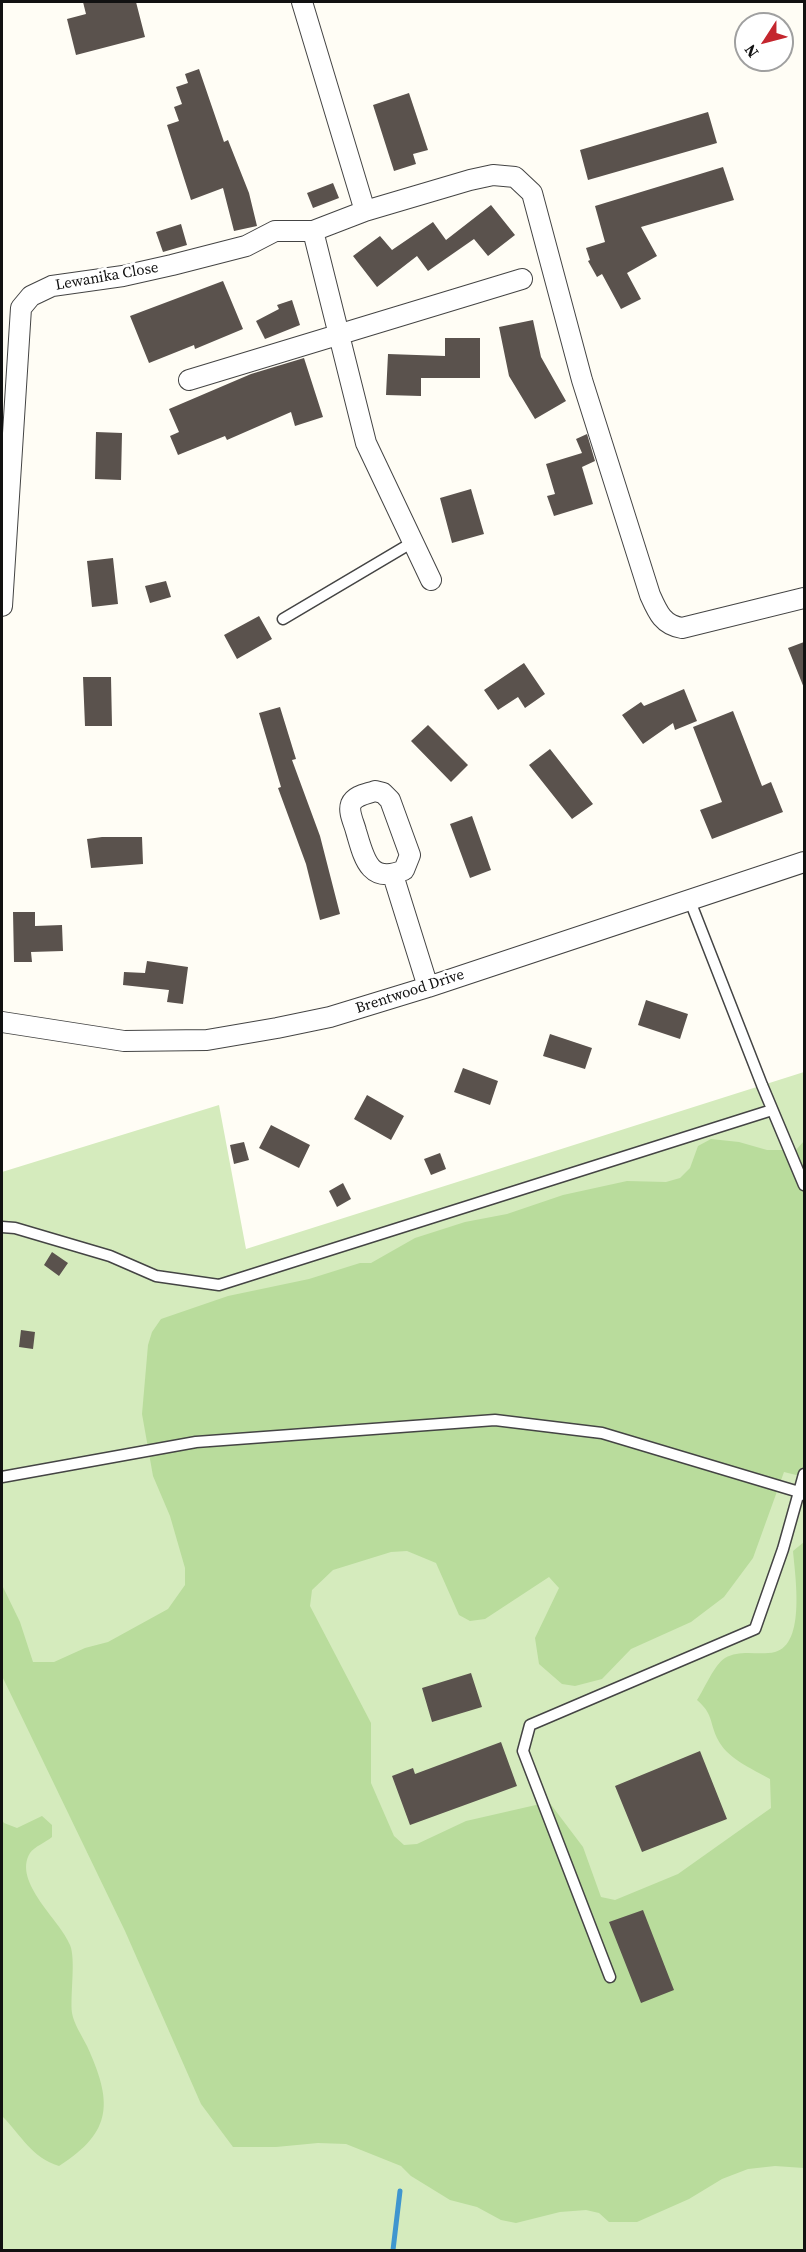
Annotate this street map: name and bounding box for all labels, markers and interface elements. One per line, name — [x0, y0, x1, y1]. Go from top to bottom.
north arrow — [734, 12, 794, 72]
text: N — [739, 40, 763, 63]
street label: Lewanika Close — [54, 259, 160, 295]
street label: Brentwood Drive — [353, 966, 467, 1018]

